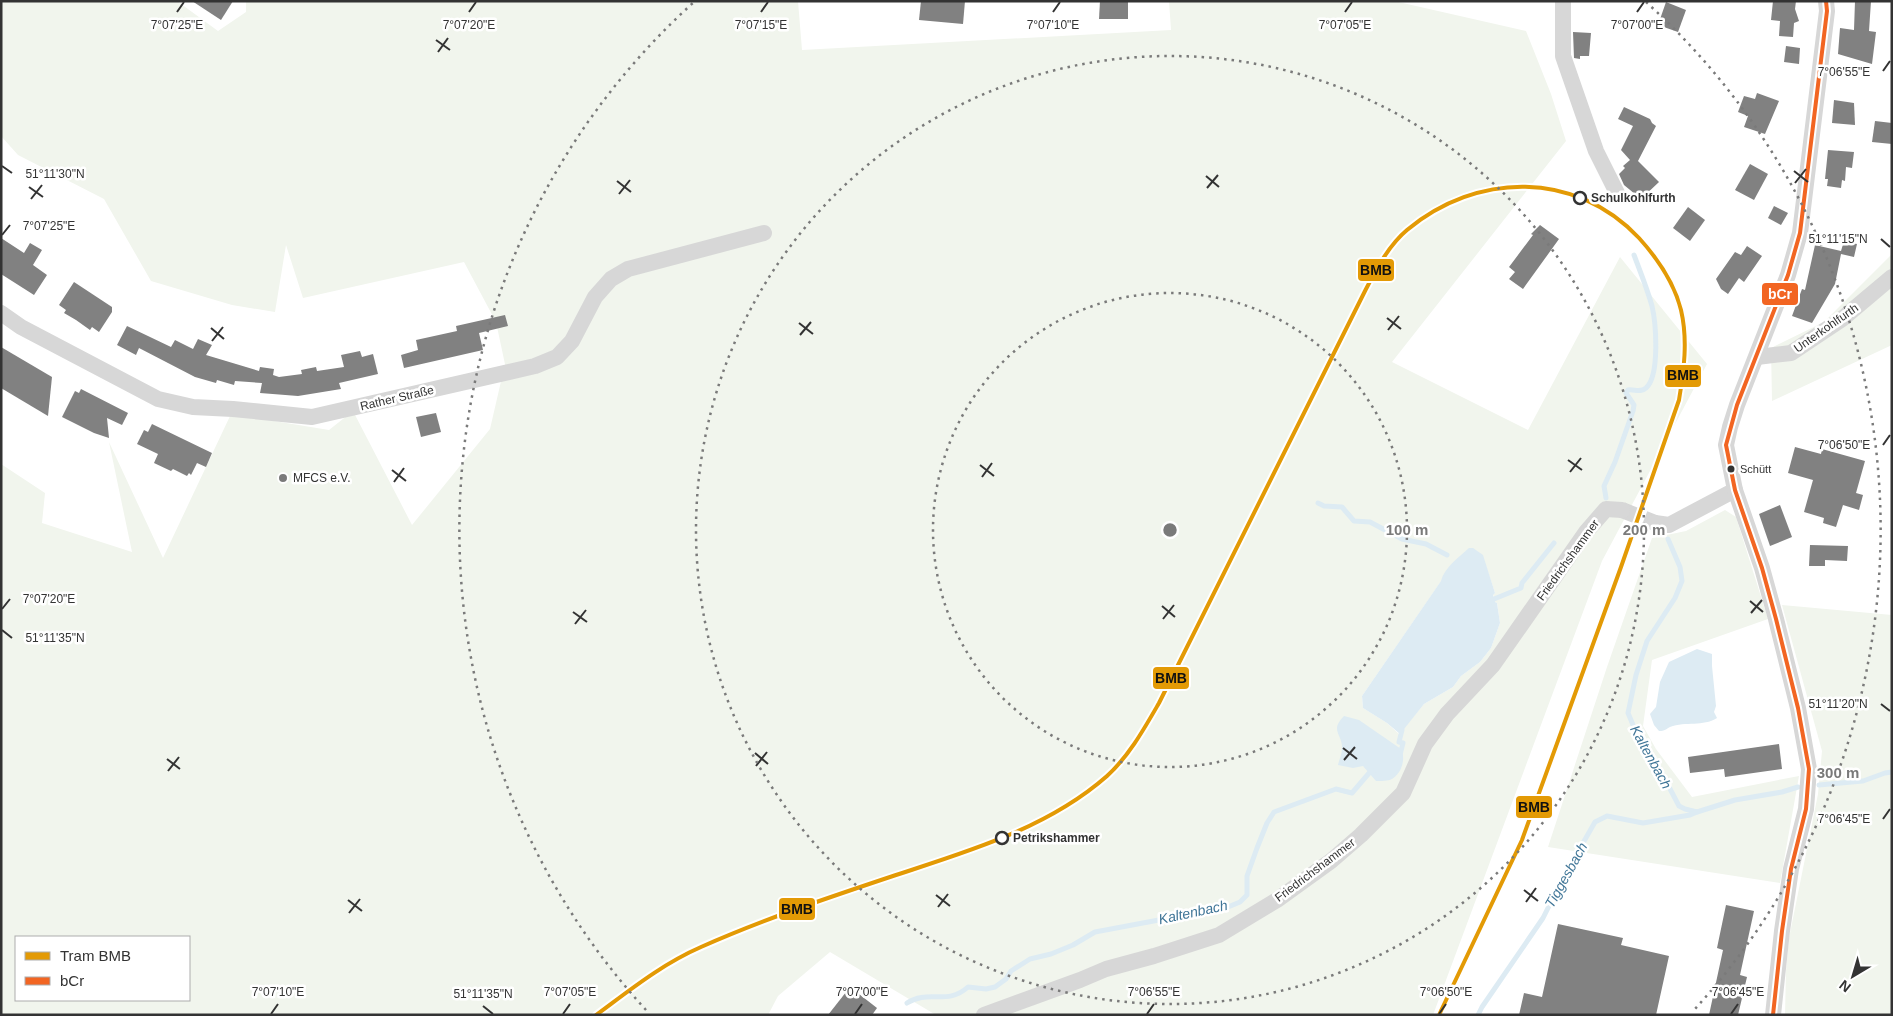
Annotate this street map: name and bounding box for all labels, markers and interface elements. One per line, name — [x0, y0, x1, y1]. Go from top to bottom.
text: 7°07'25"E — [151, 18, 203, 32]
text: 7°07'20"E — [443, 18, 495, 32]
text: 7°07'15"E — [735, 18, 787, 32]
text: 7°07'10"E — [1027, 18, 1079, 32]
text: 7°07'05"E — [1319, 18, 1371, 32]
text: 7°07'00"E — [1611, 18, 1663, 32]
text: 7°06'55"E — [1818, 65, 1870, 79]
text: 51°11'30"N — [25, 167, 85, 181]
marker: Schulkohlfurth — [1573, 191, 1587, 205]
place label: Schulkohlfurth — [1591, 191, 1676, 205]
text: 7°07'25"E — [23, 219, 75, 233]
text: 51°11'15"N — [1808, 232, 1868, 246]
line badge: BMB — [1357, 258, 1395, 282]
text: BMB — [1360, 262, 1392, 278]
line badge: bCr — [1761, 282, 1799, 306]
text: bCr — [1768, 286, 1793, 302]
street label: Unterkohlfurth — [1791, 301, 1861, 355]
line badge: BMB — [1664, 364, 1702, 388]
text: BMB — [1667, 367, 1699, 383]
street label: Rather Straße — [359, 383, 436, 413]
text: 7°06'50"E — [1818, 438, 1870, 452]
place label: Schütt — [1740, 463, 1771, 475]
marker: Schütt — [1726, 464, 1736, 474]
place label: MFCS e.V. — [293, 471, 351, 485]
marker: MFCS e.V. — [277, 472, 289, 484]
street label: Friedrichshammer — [1534, 517, 1602, 603]
centre of rings — [1161, 521, 1179, 539]
text: 100 m — [1386, 521, 1428, 538]
text: 200 m — [1623, 521, 1665, 538]
text: 7°07'20"E — [23, 592, 75, 606]
text: 51°11'35"N — [25, 631, 85, 645]
line badge: BMB — [1152, 666, 1190, 690]
text: BMB — [1155, 670, 1187, 686]
text: 51°11'20"N — [1808, 697, 1868, 711]
water label: Kaltenbach — [1627, 722, 1675, 792]
text: 300 m — [1817, 764, 1859, 781]
line badge: BMB — [1515, 795, 1553, 819]
text: BMB — [1518, 799, 1550, 815]
text: 7°06'45"E — [1818, 812, 1870, 826]
marker: Petrikshammer — [995, 831, 1009, 845]
place label: Petrikshammer — [1013, 831, 1100, 845]
street label: Friedrichshammer — [1272, 835, 1358, 905]
water label: Tiggesbach — [1541, 839, 1591, 910]
line badge: BMB — [778, 897, 816, 921]
water label: Kaltenbach — [1157, 897, 1229, 927]
text: BMB — [781, 901, 813, 917]
legend — [15, 936, 190, 1001]
text: Tram BMB — [60, 947, 131, 964]
north arrow — [1828, 951, 1878, 1001]
text: bCr — [60, 972, 84, 989]
text: N — [1836, 977, 1854, 996]
text: 7°07'10"E — [252, 985, 304, 999]
text: 7°07'05"E — [544, 985, 596, 999]
text: 7°07'00"E — [836, 985, 888, 999]
text: 7°06'55"E — [1128, 985, 1180, 999]
text: 7°06'50"E — [1420, 985, 1472, 999]
text: 7°06'45"E — [1712, 985, 1764, 999]
text: 51°11'35"N — [453, 987, 513, 1001]

